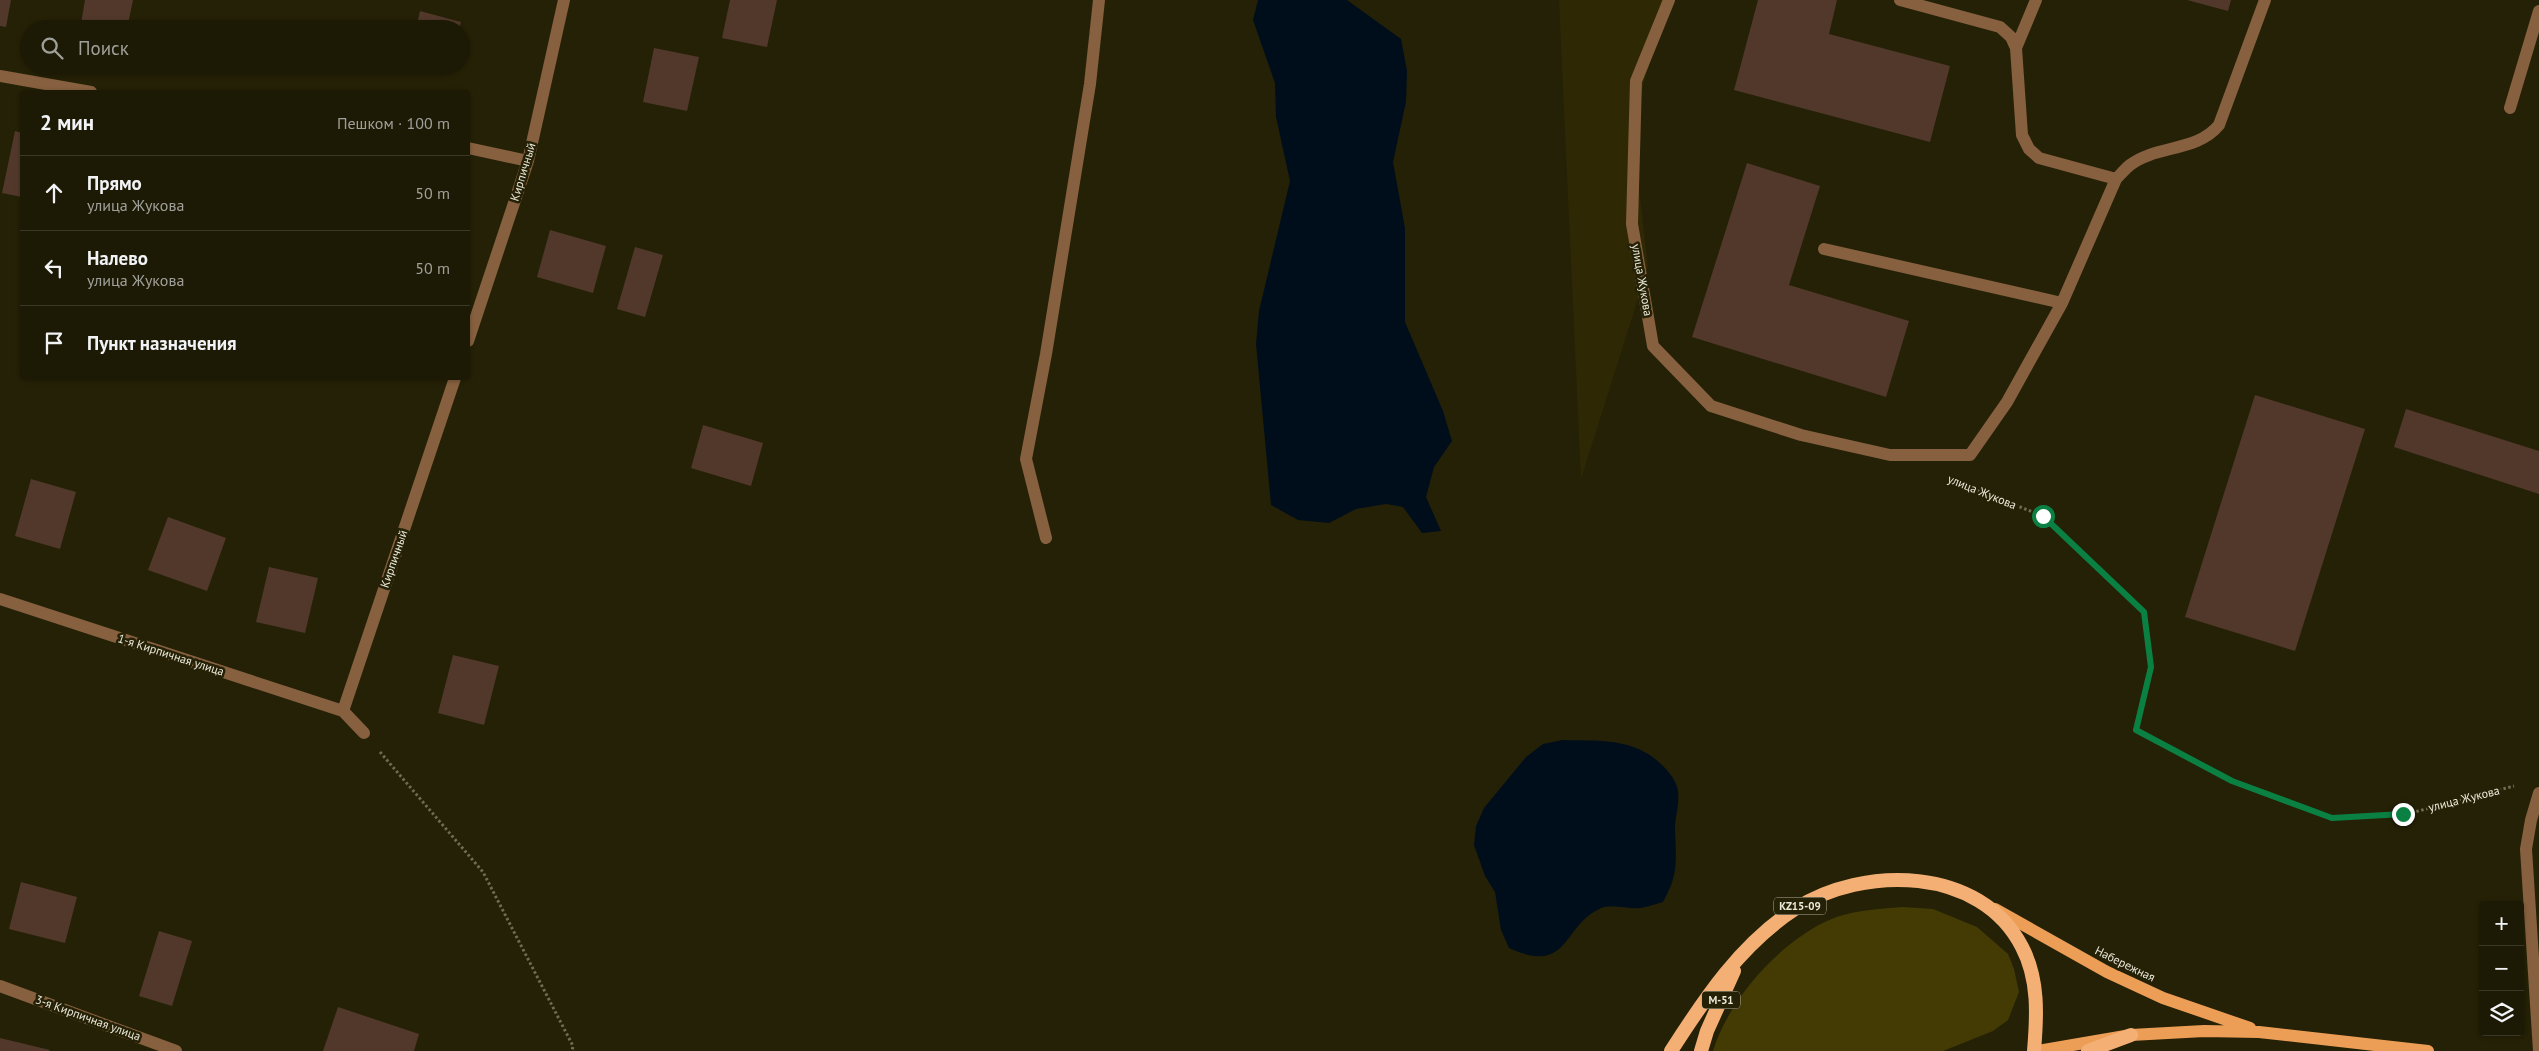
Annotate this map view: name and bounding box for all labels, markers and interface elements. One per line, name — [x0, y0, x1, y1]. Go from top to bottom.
search box — [20, 20, 470, 75]
icon: search — [38, 34, 66, 62]
text: Поиск — [78, 36, 129, 60]
text: 2 мин — [40, 109, 94, 136]
text: Пешком · 100 m — [337, 113, 450, 133]
street label: Кирпичный — [507, 141, 538, 203]
text: Прямо — [87, 171, 142, 195]
icon: ahead — [40, 179, 68, 207]
text: 50 m — [415, 183, 450, 203]
text: улица Жукова — [87, 195, 184, 215]
street label: улица Жукова — [1629, 243, 1656, 317]
text: Налево — [87, 246, 148, 270]
icon: left — [40, 254, 68, 282]
text: 50 m — [415, 258, 450, 278]
text: улица Жукова — [87, 270, 184, 290]
icon: arrive — [40, 329, 68, 357]
text: Пункт назначения — [87, 331, 237, 355]
street label: улица Жукова — [1946, 471, 2019, 512]
route start — [2032, 505, 2055, 528]
street label: Кирпичный — [377, 528, 410, 590]
street label: 1-я Кирпичная улица — [116, 630, 226, 679]
street label: улица Жукова — [2427, 782, 2501, 815]
route end — [2392, 803, 2415, 826]
road number: KZ15-09 — [1774, 898, 1826, 914]
map controls — [2479, 901, 2524, 1036]
button: + — [2479, 901, 2524, 946]
street label: Набережная — [2093, 943, 2158, 985]
button: − — [2479, 946, 2524, 991]
button: layers — [2479, 991, 2524, 1036]
street label: 3-я Кирпичная улица — [34, 992, 143, 1044]
road number: M-51 — [1702, 992, 1740, 1008]

